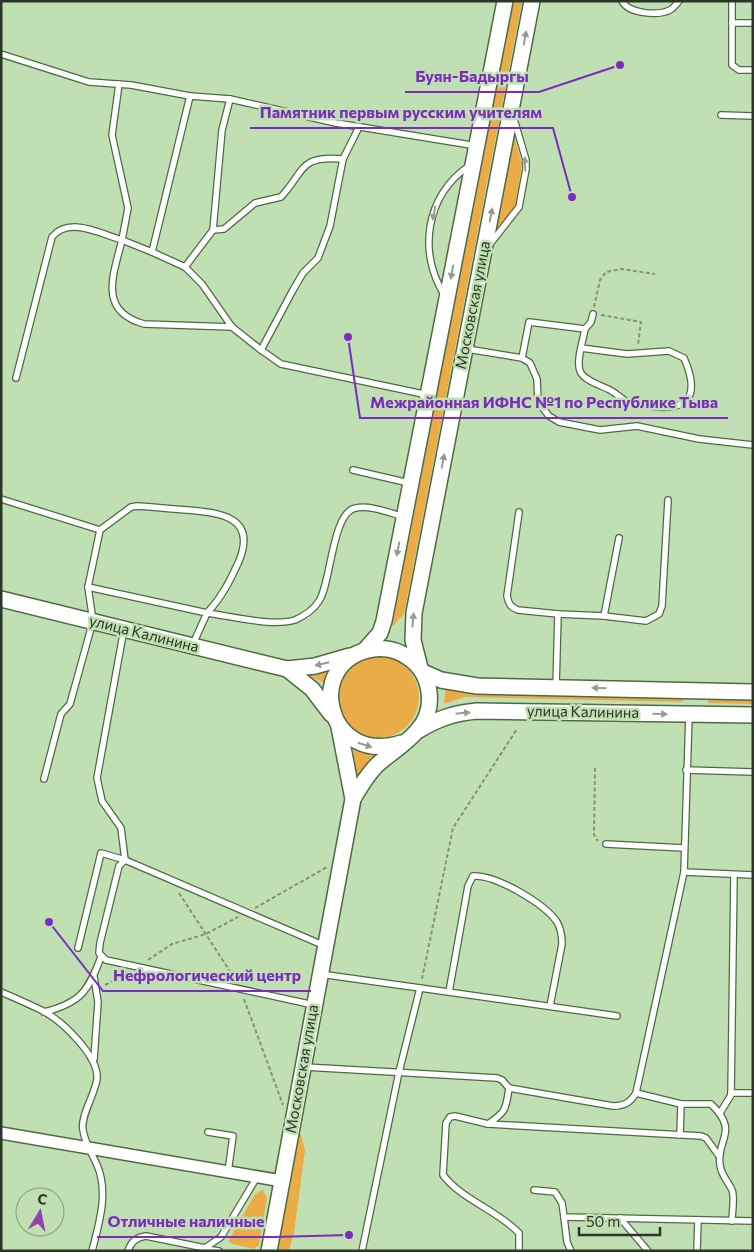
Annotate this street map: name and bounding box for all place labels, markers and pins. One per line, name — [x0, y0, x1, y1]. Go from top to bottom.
callout: Буян-Бадыргы — [405, 61, 539, 92]
callout: Памятник первым русским учителям — [250, 97, 553, 128]
callout: Межрайонная ИФНС №1 по Республике Тыва — [360, 387, 728, 418]
callout: Нефрологический центр — [103, 960, 311, 991]
callout: Отличные наличные — [97, 1206, 274, 1237]

